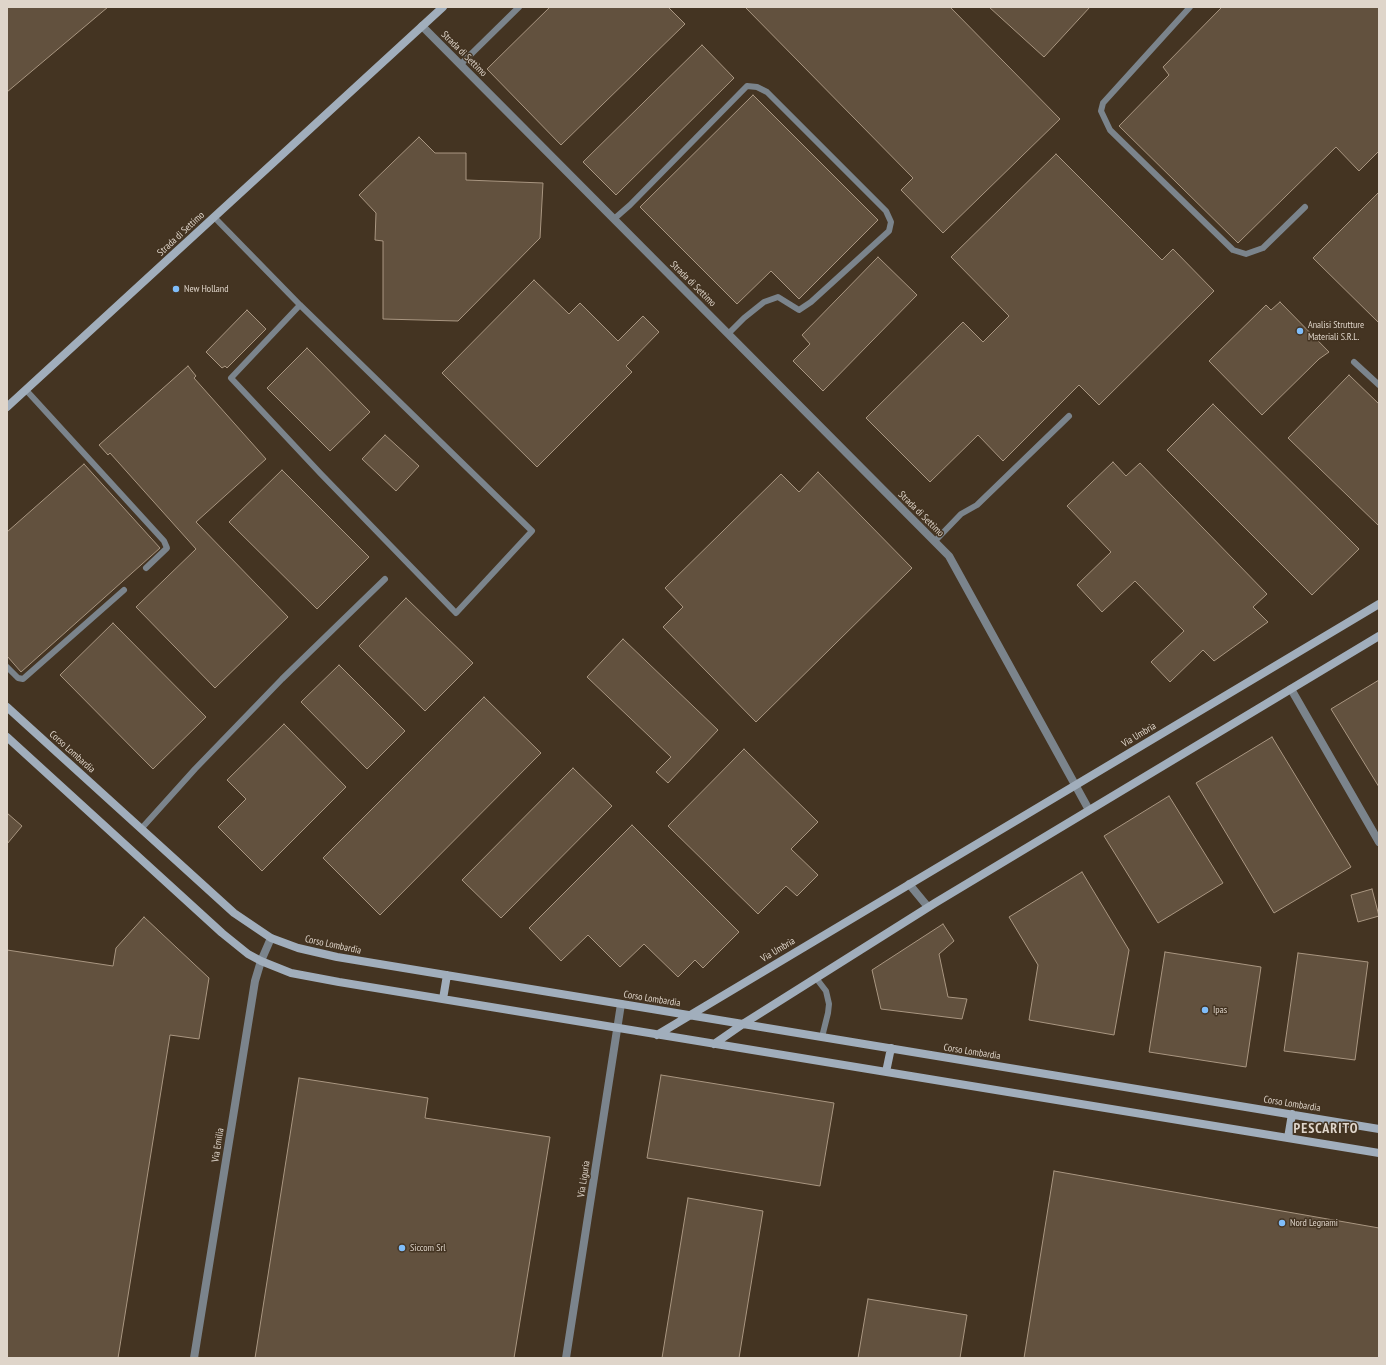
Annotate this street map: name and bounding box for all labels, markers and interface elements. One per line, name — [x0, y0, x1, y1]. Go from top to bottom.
street label: Strada di Settimo — [439, 29, 489, 79]
street label: Strada di Settimo — [155, 209, 207, 259]
street label: Strada di Settimo — [668, 259, 718, 309]
place label: New Holland — [184, 283, 229, 295]
marker: New Holland — [171, 284, 181, 294]
place label: Analisi Strutture Materiali S.R.L. — [1308, 319, 1364, 342]
marker: Analisi Strutture Materiali S.R.L. — [1295, 326, 1305, 336]
street label: Strada di Settimo — [896, 489, 946, 539]
street label: Via Umbria — [1120, 720, 1158, 750]
street label: Corso Lombardia — [47, 728, 97, 776]
street label: Corso Lombardia — [304, 933, 362, 957]
street label: Via Umbria — [759, 935, 797, 965]
street label: Corso Lombardia — [623, 989, 681, 1009]
place label: Ipas — [1213, 1004, 1227, 1016]
marker: Ipas — [1200, 1005, 1210, 1015]
street label: Corso Lombardia — [943, 1042, 1001, 1062]
street label: Corso Lombardia — [1263, 1094, 1321, 1114]
district label: PESCARITO — [1293, 1121, 1359, 1137]
street label: Via Emilia — [209, 1127, 227, 1163]
street label: Via Liguria — [575, 1160, 593, 1198]
place label: Nord Legnami — [1290, 1217, 1338, 1229]
marker: Nord Legnami — [1277, 1218, 1287, 1228]
place label: Siccom Srl — [410, 1242, 446, 1254]
marker: Siccom Srl — [397, 1243, 407, 1253]

